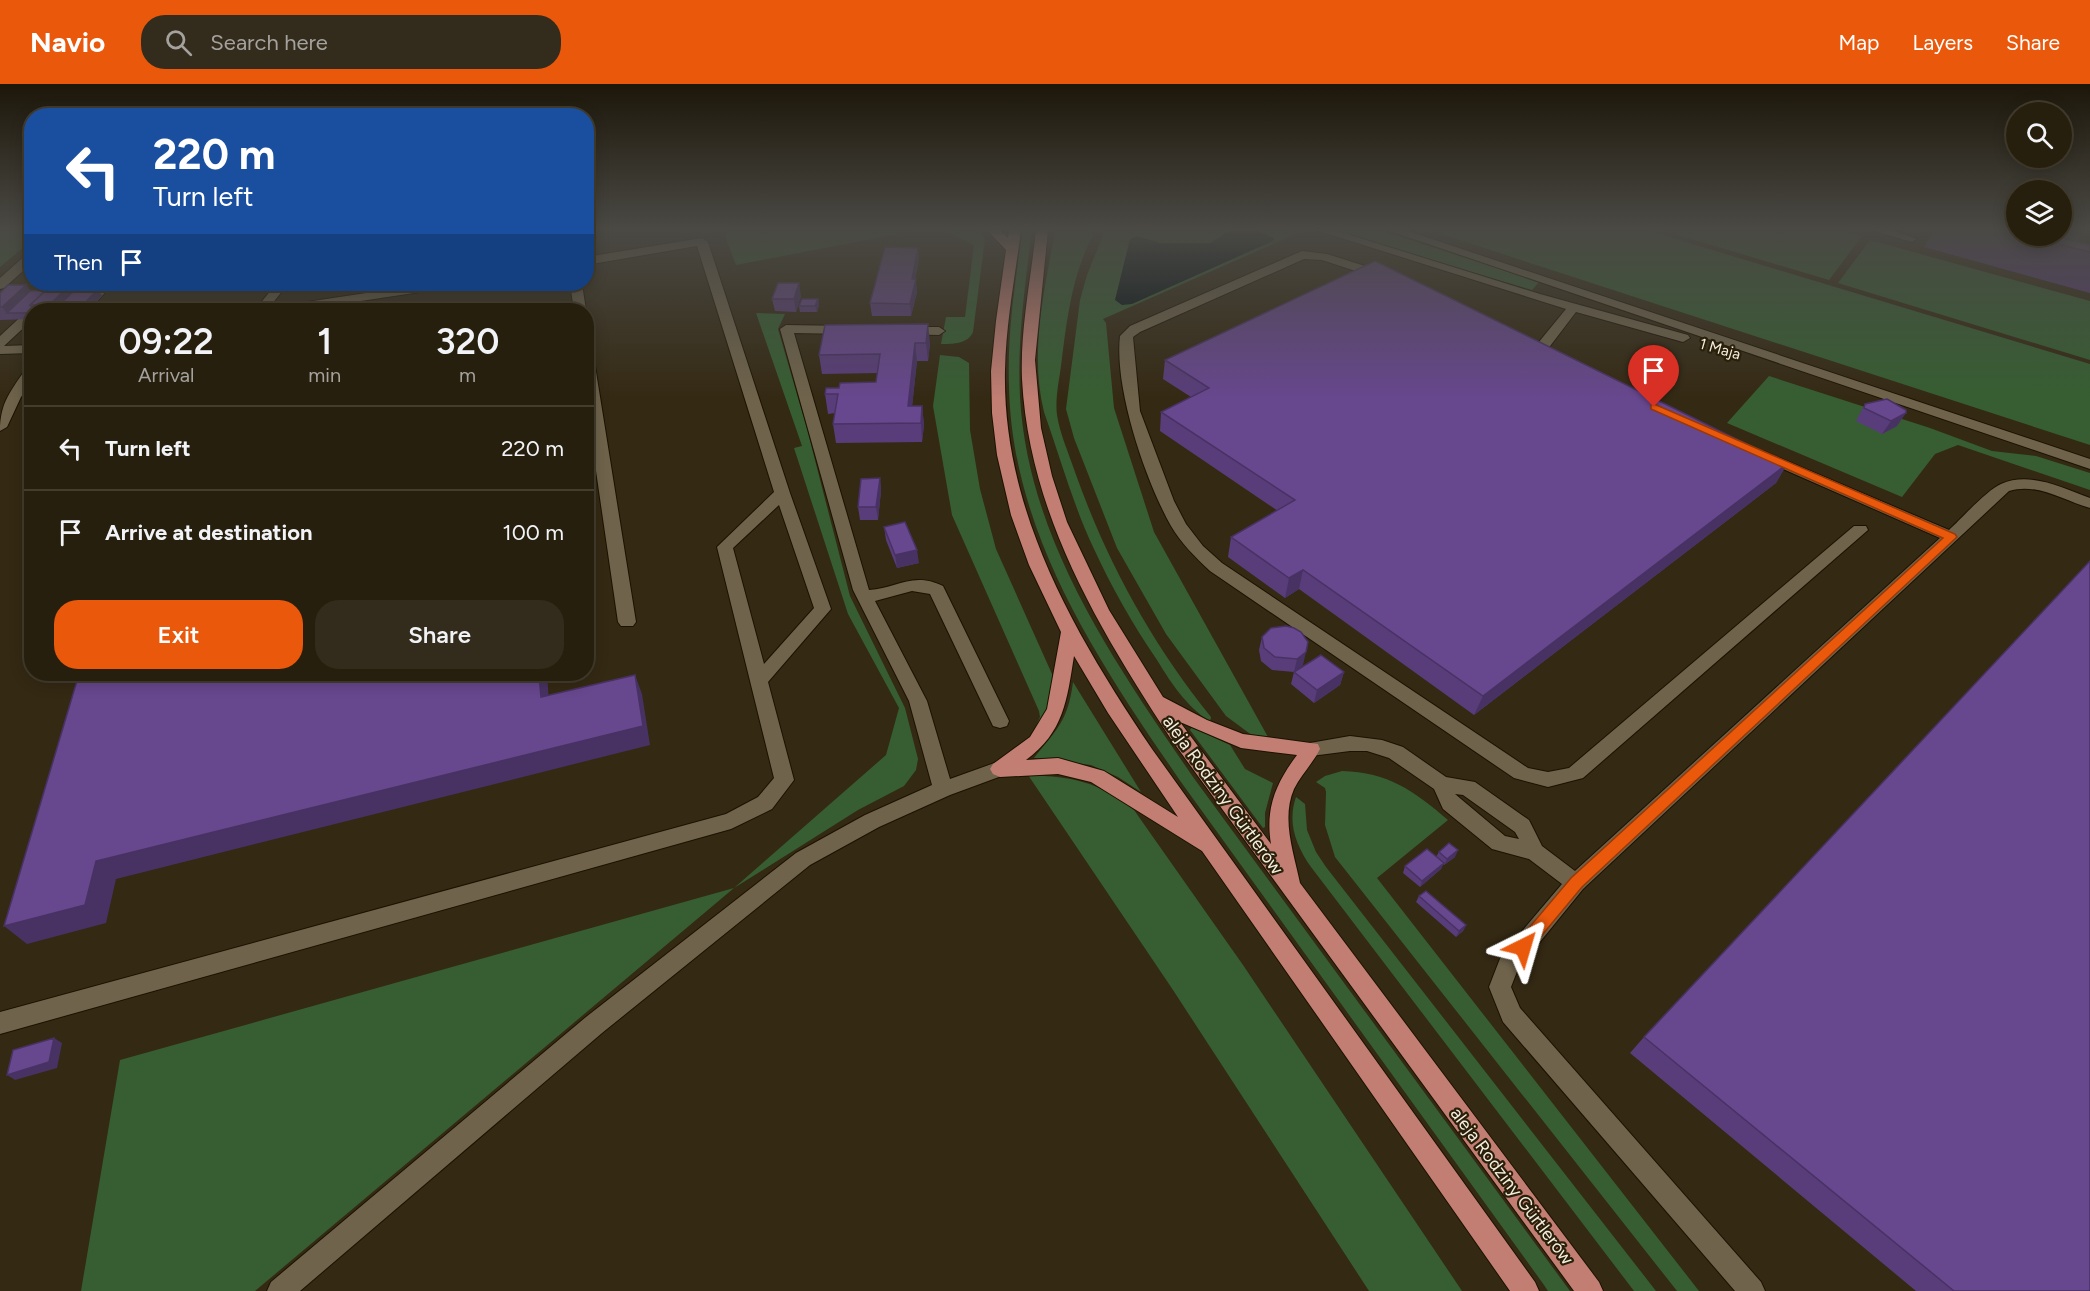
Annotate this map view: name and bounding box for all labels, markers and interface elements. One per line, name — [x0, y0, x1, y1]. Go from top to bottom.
search box — [141, 15, 561, 69]
text: Navio — [30, 25, 105, 59]
icon: search — [162, 26, 195, 59]
text: Search here — [210, 29, 328, 56]
text: Map — [1839, 30, 1879, 55]
text: Layers — [1912, 30, 1973, 55]
text: Share — [2006, 30, 2060, 55]
map controls — [2006, 102, 2072, 246]
button: search — [2006, 102, 2072, 168]
text: 220 m — [153, 129, 275, 180]
icon: left — [54, 132, 132, 210]
text: Turn left — [153, 180, 253, 213]
button: layers — [2006, 180, 2072, 246]
icon: arrive — [115, 246, 148, 279]
text: Then — [54, 249, 103, 276]
text: 09:22 — [119, 320, 214, 363]
text: 1 — [317, 320, 332, 363]
text: 320 — [436, 320, 499, 363]
street label: 1 Maja — [1697, 335, 1743, 363]
pin — [1628, 345, 1679, 407]
icon: arrive — [1637, 354, 1670, 387]
text: Arrival — [138, 363, 194, 387]
text: min — [308, 363, 341, 387]
text: m — [459, 363, 476, 387]
icon: left — [54, 432, 87, 465]
text: Turn left — [105, 435, 191, 462]
text: 220 m — [501, 435, 564, 462]
icon: arrive — [54, 516, 87, 549]
text: Arrive at destination — [105, 519, 313, 546]
text: 100 m — [503, 519, 564, 546]
button: Exit — [54, 600, 303, 669]
button: Share — [315, 600, 564, 669]
street label: aleja Rodziny Gürtlerów — [1158, 711, 1288, 879]
position arrow — [1491, 915, 1555, 979]
street label: aleja Rodziny Gürtlerów — [1446, 1103, 1578, 1269]

